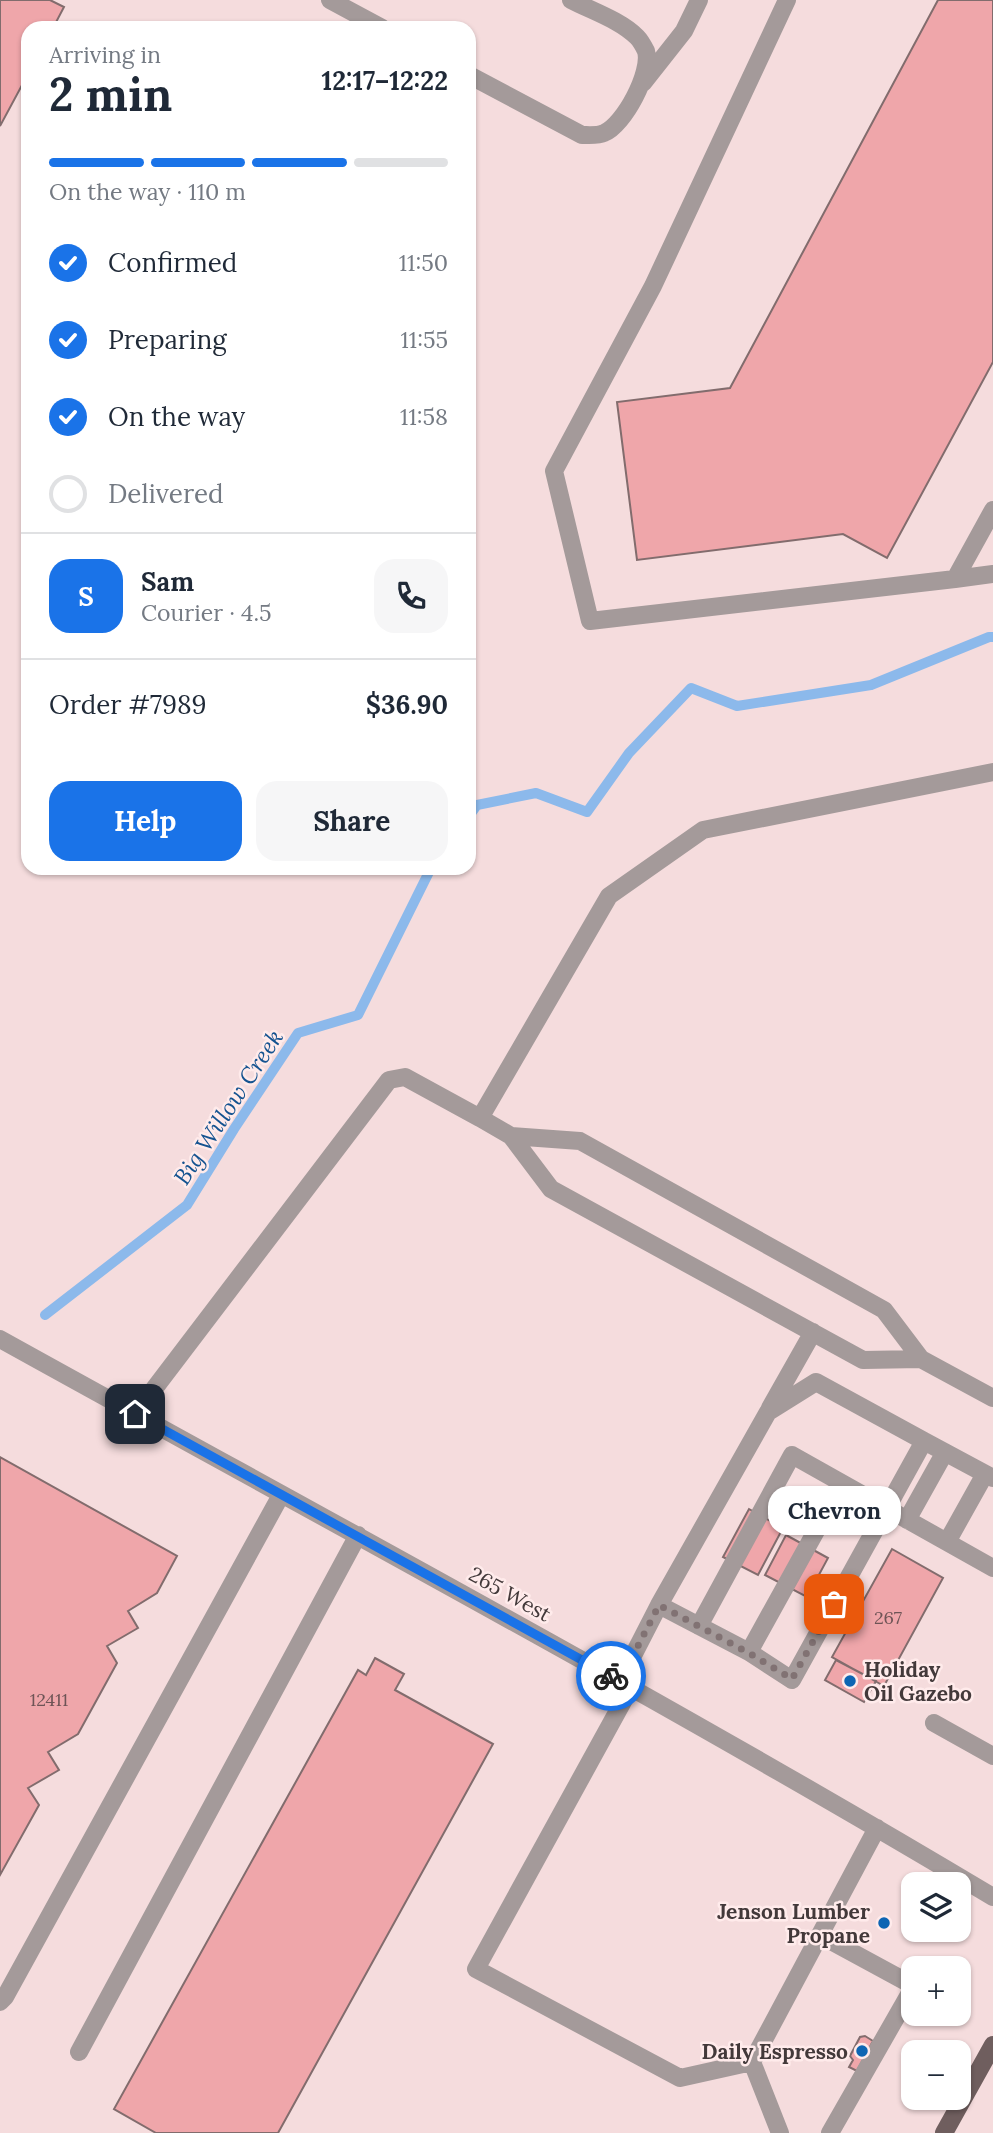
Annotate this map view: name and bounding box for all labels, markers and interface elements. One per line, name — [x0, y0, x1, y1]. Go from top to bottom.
text: Arriving in — [49, 40, 161, 69]
text: 12:17–12:22 — [322, 64, 448, 97]
text: 2 min — [49, 65, 172, 124]
text: On the way · 110 m — [49, 177, 246, 206]
icon: check — [49, 244, 87, 282]
text: Confirmed — [108, 246, 237, 279]
text: 11:50 — [399, 248, 448, 277]
icon: check — [49, 321, 87, 359]
text: Preparing — [108, 323, 227, 356]
text: 11:55 — [400, 325, 448, 354]
icon: check — [49, 398, 87, 436]
text: On the way — [108, 400, 245, 433]
text: 11:58 — [400, 402, 448, 431]
text: Delivered — [108, 477, 224, 510]
button: phone — [374, 559, 448, 633]
text: Sam — [141, 565, 194, 598]
text: S — [78, 580, 94, 613]
text: Courier · 4.5 — [141, 598, 272, 627]
text: Order #7989 — [49, 688, 207, 721]
text: $36.90 — [366, 688, 448, 721]
button: Help — [49, 781, 242, 861]
button: Share — [256, 781, 448, 861]
water label: Big Willow Creek — [167, 1024, 289, 1190]
pin — [105, 1384, 165, 1444]
icon: home — [116, 1395, 154, 1433]
callout: Chevron — [768, 1485, 900, 1534]
text: Chevron — [788, 1496, 881, 1525]
street label: 265 West — [464, 1560, 557, 1628]
pin — [804, 1574, 864, 1634]
icon: bag — [815, 1585, 853, 1623]
house number: 267 — [874, 1606, 902, 1629]
courier — [576, 1641, 646, 1711]
place label: Holiday Oil Gazebo — [864, 1656, 972, 1707]
icon: bike — [592, 1657, 630, 1695]
marker: Holiday Oil Gazebo — [842, 1673, 858, 1689]
house number: 12411 — [30, 1688, 68, 1711]
map controls — [901, 1872, 971, 2110]
button: layers — [901, 1872, 971, 1942]
place label: Jenson Lumber Propane — [717, 1898, 870, 1949]
marker: Jenson Lumber Propane — [876, 1915, 892, 1931]
button: + — [901, 1956, 971, 2026]
place label: Daily Espresso — [702, 2038, 848, 2065]
button: − — [901, 2040, 971, 2110]
marker: Daily Espresso — [854, 2043, 870, 2059]

